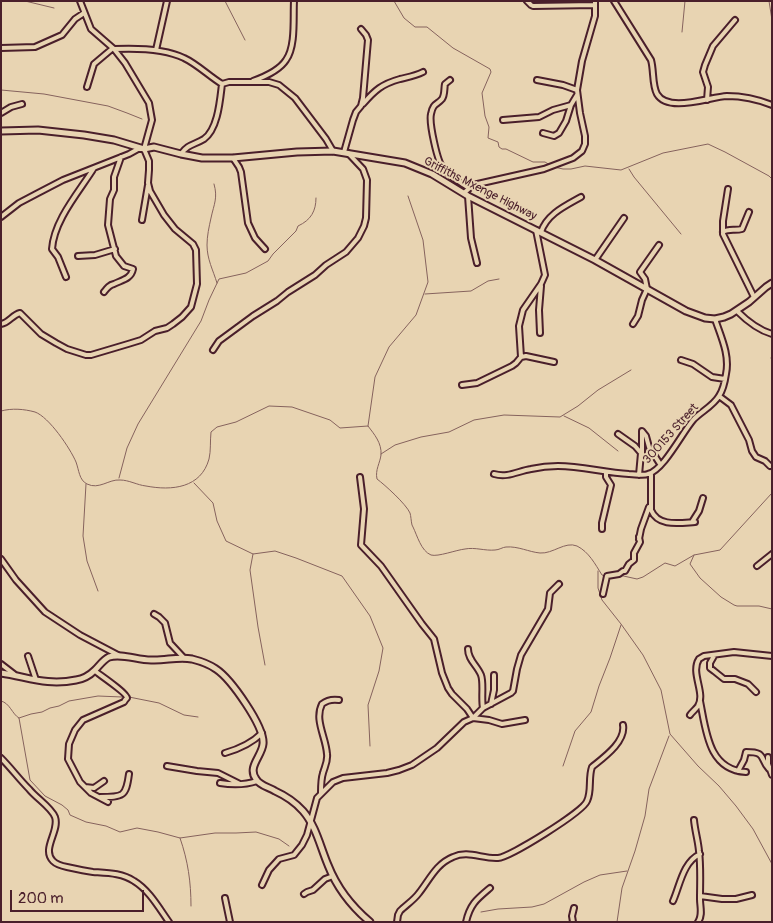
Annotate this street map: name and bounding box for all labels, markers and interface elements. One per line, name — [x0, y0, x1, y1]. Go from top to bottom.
street label: Griffiths Mxenge Highway — [421, 154, 539, 224]
street label: 300153 Street — [640, 401, 702, 467]
scale bar — [12, 880, 146, 912]
text: 200 m — [18, 889, 63, 908]

